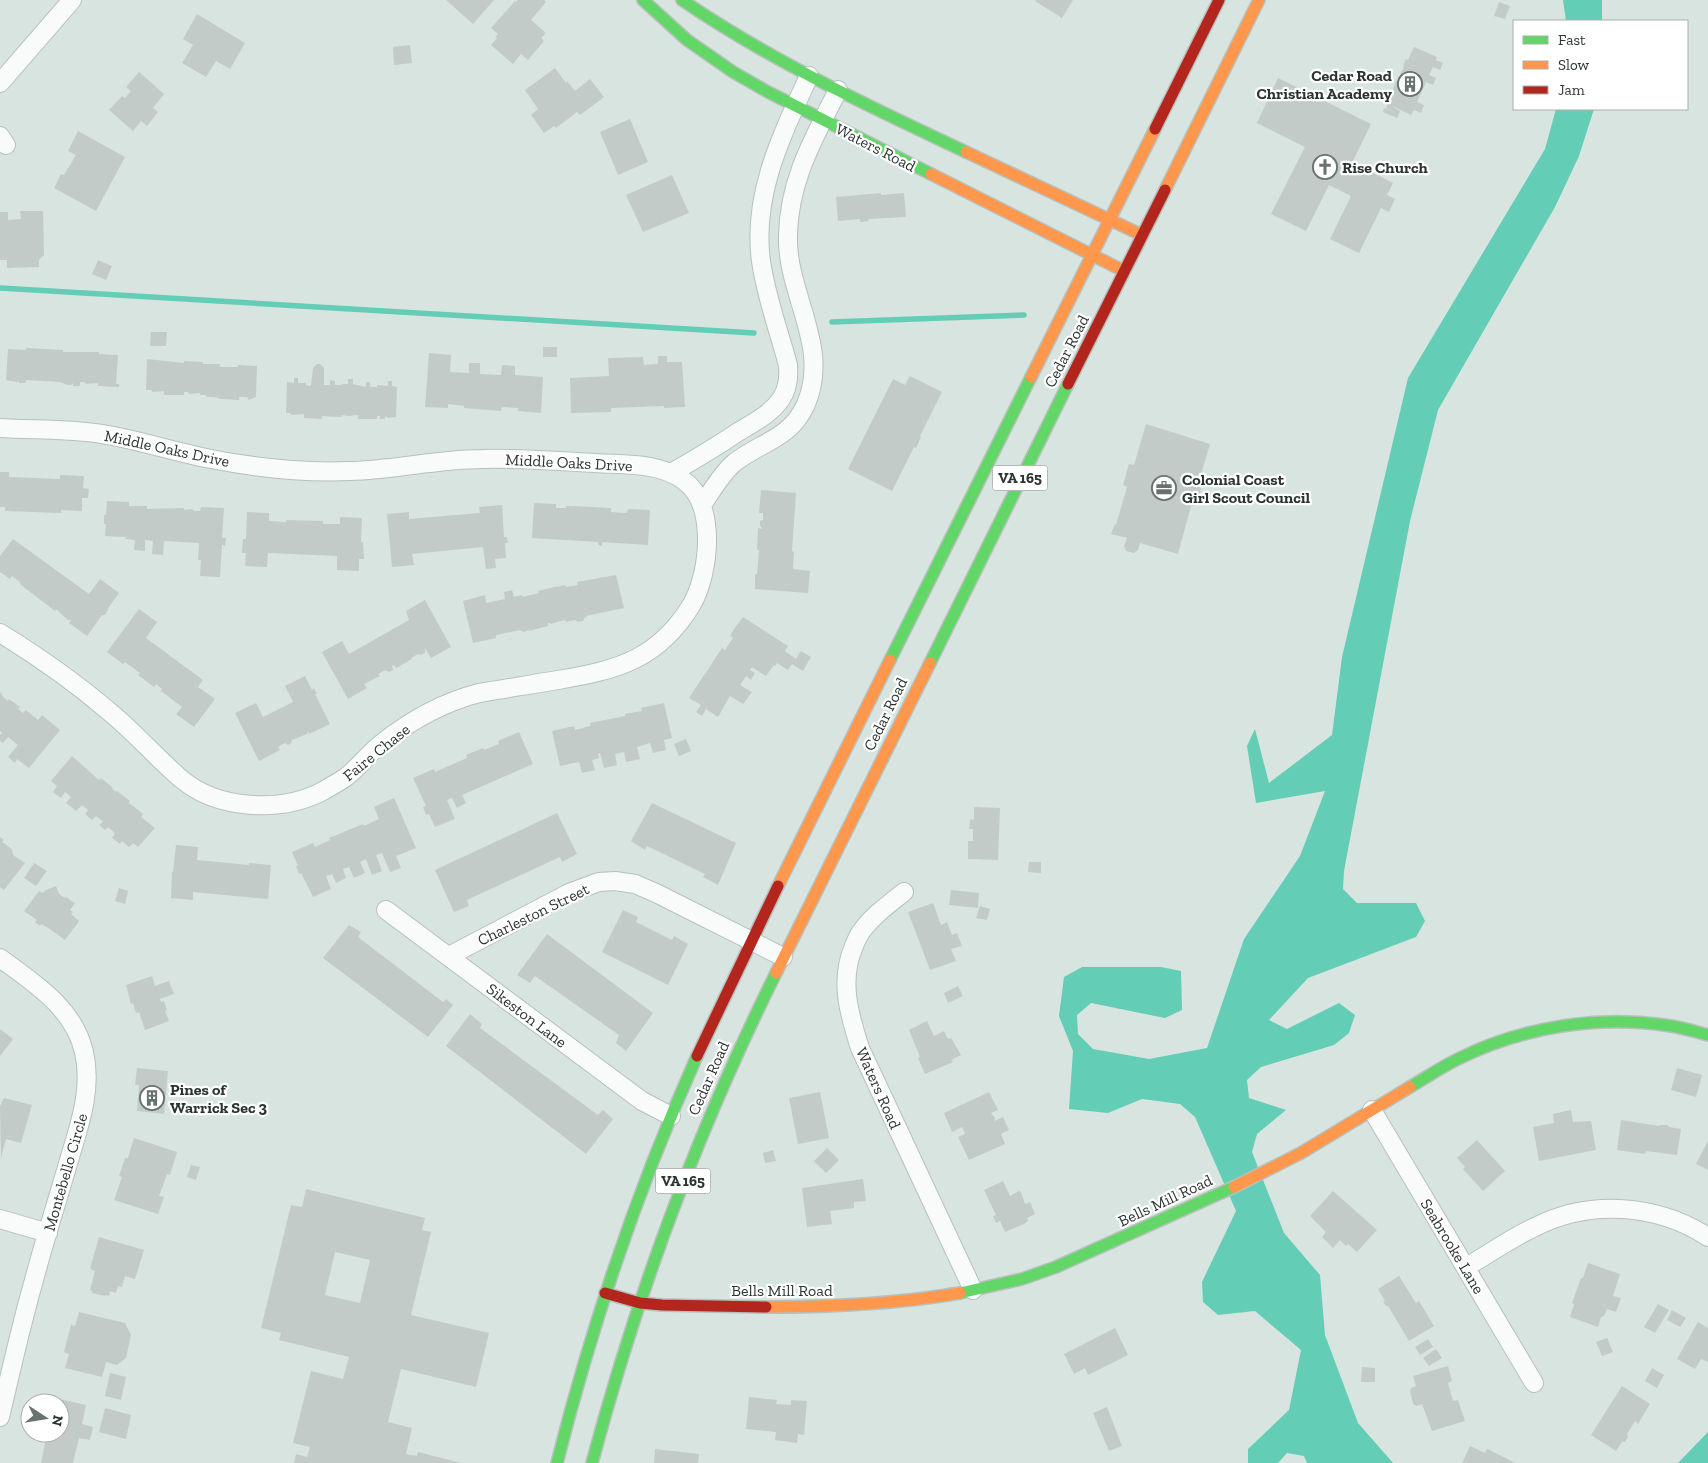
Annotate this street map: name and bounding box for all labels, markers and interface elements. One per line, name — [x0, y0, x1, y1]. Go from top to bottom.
legend — [1513, 20, 1688, 110]
text: Fast — [1558, 31, 1586, 49]
text: Slow — [1558, 56, 1590, 74]
place label: Cedar Road Christian Academy — [1257, 66, 1393, 103]
building icon: Cedar Road Christian Academy — [1397, 71, 1423, 97]
text: Jam — [1558, 81, 1585, 99]
street label: Waters Road — [833, 119, 919, 176]
church icon: Rise Church — [1312, 154, 1338, 180]
place label: Rise Church — [1342, 158, 1429, 177]
street label: Cedar Road — [1040, 312, 1093, 391]
street label: Middle Oaks Drive — [103, 426, 231, 471]
street label: Middle Oaks Drive — [505, 450, 633, 475]
road number: VA 165 — [992, 466, 1048, 490]
place label: Colonial Coast Girl Scout Council — [1182, 470, 1311, 507]
office icon: Colonial Coast Girl Scout Council — [1151, 475, 1177, 501]
street label: Cedar Road — [860, 674, 911, 754]
street label: Faire Chase — [339, 720, 414, 785]
street label: Charleston Street — [474, 879, 592, 950]
street label: Sikeston Lane — [483, 979, 571, 1052]
street label: Cedar Road — [684, 1038, 733, 1118]
street label: Waters Road — [852, 1045, 905, 1132]
place label: Pines of Warrick Sec 3 — [170, 1080, 267, 1117]
building icon: Pines of Warrick Sec 3 — [139, 1085, 165, 1111]
street label: Montebello Circle — [40, 1111, 91, 1233]
road number: VA 165 — [656, 1168, 710, 1194]
street label: Bells Mill Road — [1115, 1170, 1215, 1231]
street label: Seabrooke Lane — [1417, 1195, 1488, 1297]
street label: Bells Mill Road — [731, 1281, 833, 1300]
north arrow — [20, 1393, 70, 1443]
text: N — [48, 1414, 67, 1428]

